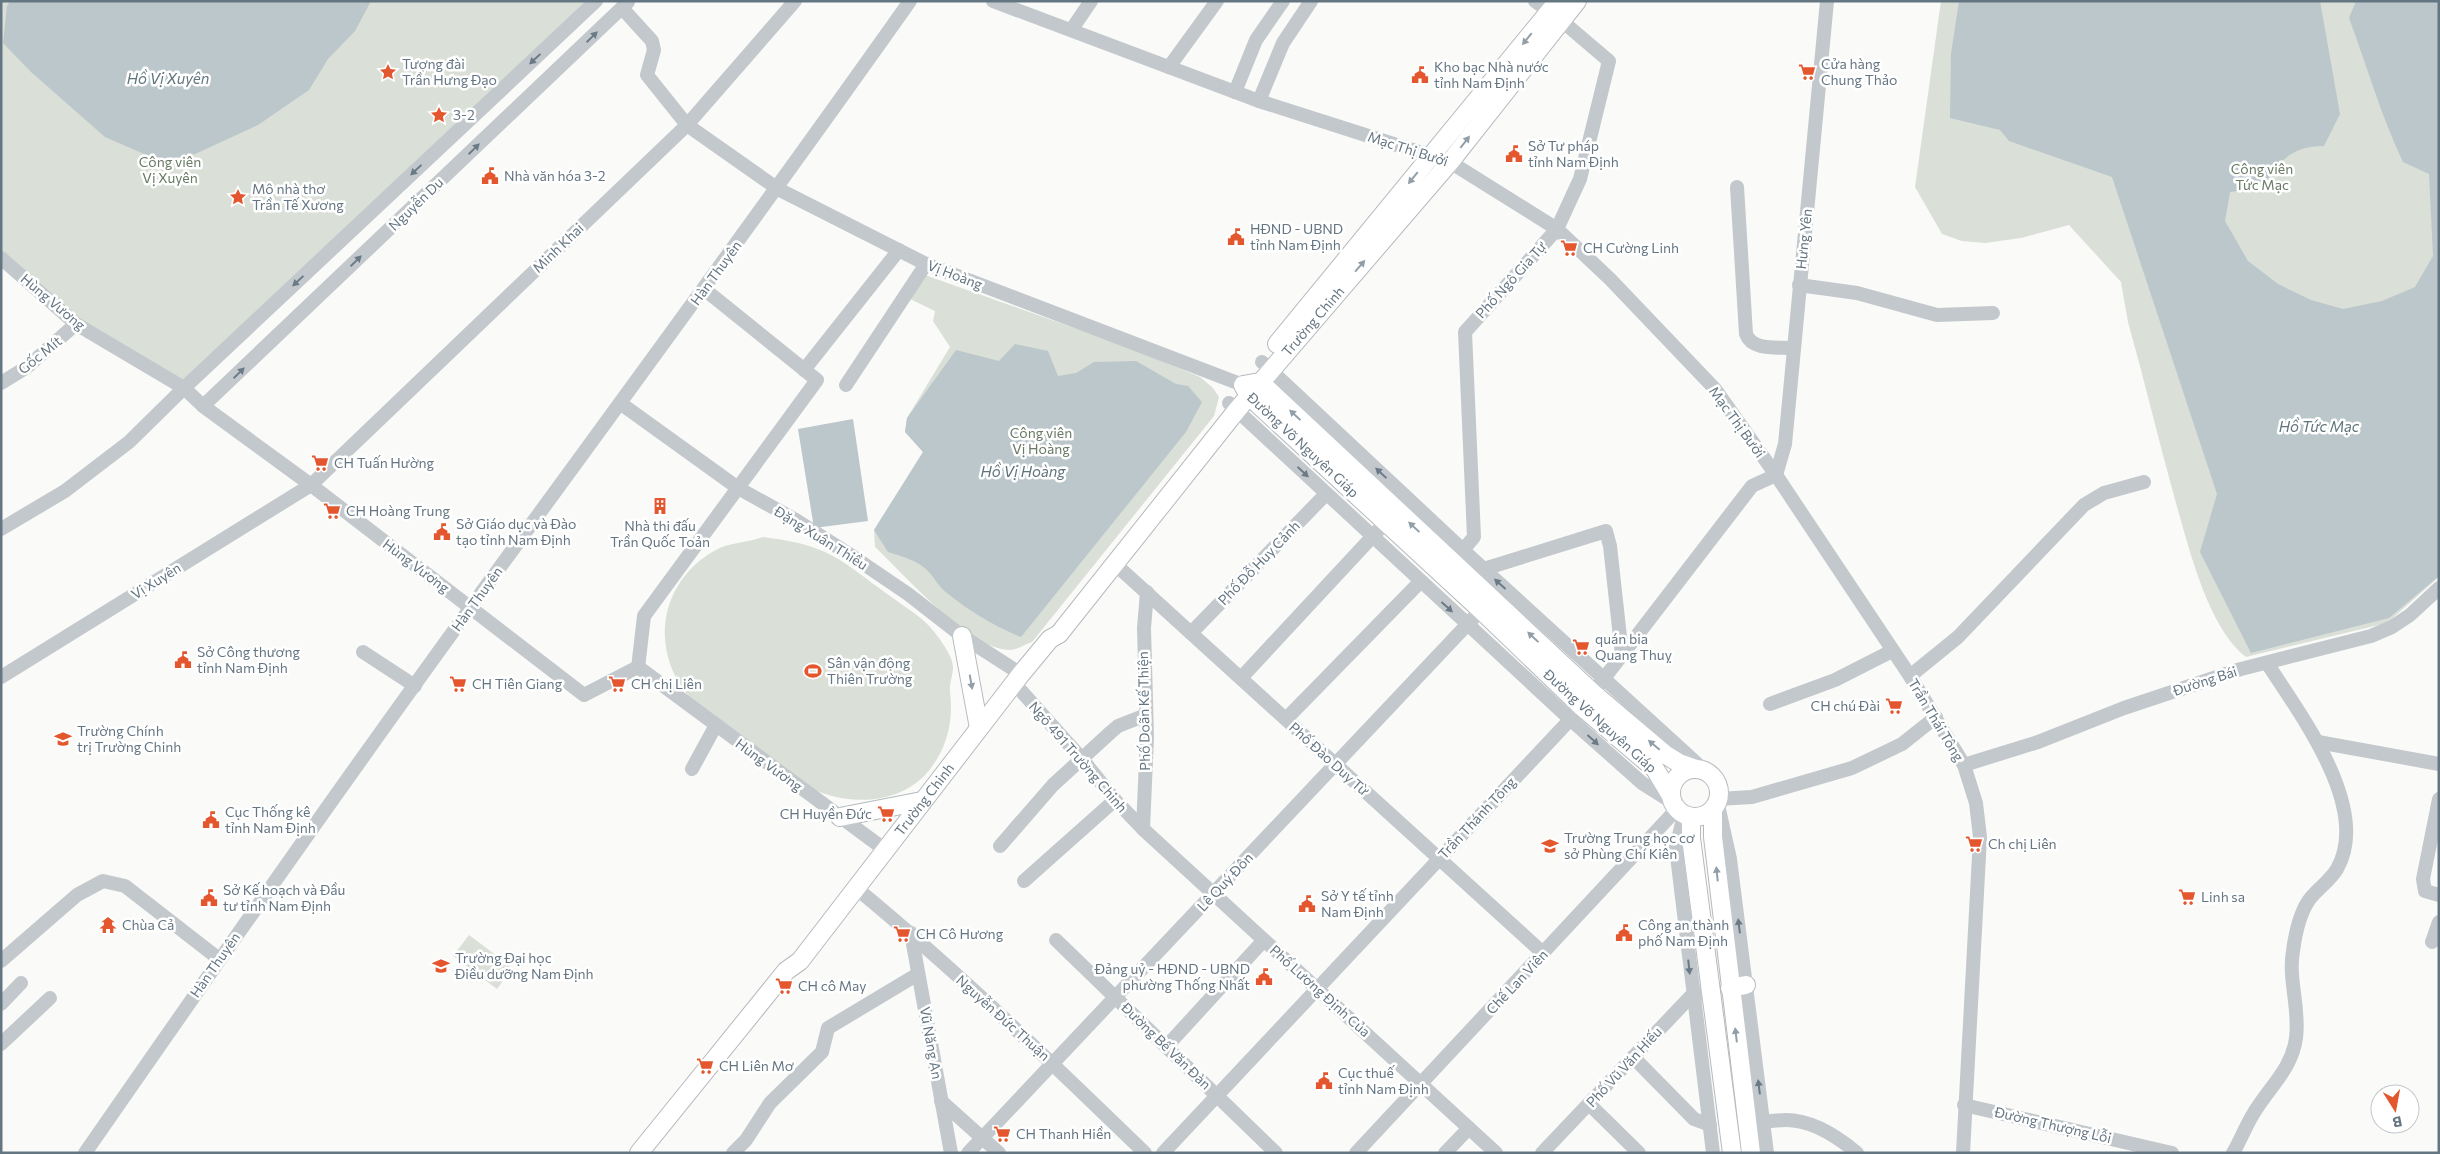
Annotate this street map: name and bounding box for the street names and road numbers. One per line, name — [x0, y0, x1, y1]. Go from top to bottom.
street label: Mạc Thị Bưởi — [1366, 127, 1451, 170]
street label: Nguyễn Du — [385, 173, 446, 234]
street label: Hưng Yên — [1792, 208, 1815, 270]
street label: Minh Khai — [529, 219, 587, 276]
street label: Hàn Thuyên — [686, 237, 745, 308]
street label: Phố Ngô Gia Tự — [1472, 238, 1550, 322]
street label: Vị Hoàng — [925, 256, 986, 293]
street label: Hùng Vương — [18, 270, 89, 334]
street label: Trường Chinh — [1278, 283, 1347, 360]
street label: Gốc Mít — [15, 332, 65, 377]
street label: Mạc Thị Bưởi — [1706, 383, 1769, 461]
street label: Đường Võ Nguyên Giáp — [1243, 388, 1363, 501]
street label: Đặng Xuân Thiều — [771, 502, 871, 573]
street label: Phố Đỗ Huy Cảnh — [1214, 517, 1303, 608]
street label: Hùng Vương — [380, 535, 453, 596]
street label: Vị Xuyên — [128, 559, 184, 602]
street label: Hàn Thuyên — [447, 563, 506, 634]
street label: Phố Doãn Kế Thiện — [1134, 651, 1153, 771]
street label: Đường Bái — [2170, 662, 2239, 699]
street label: Đường Võ Nguyên Giáp — [1539, 665, 1660, 776]
street label: Trần Thái Tông — [1905, 675, 1968, 765]
street label: Ngõ 491 Trường Chinh — [1026, 698, 1131, 816]
street label: Phố Đào Duy Từ — [1286, 718, 1373, 799]
street label: Hùng Vương — [732, 735, 807, 795]
street label: Trường Chinh — [891, 760, 957, 839]
street label: Trần Thánh Tông — [1434, 773, 1519, 862]
street label: Lê Quý Đôn — [1193, 849, 1256, 915]
street label: Hàn Thuyên — [186, 929, 243, 1001]
street label: Phố Lương Định Của — [1267, 941, 1374, 1040]
street label: Chế Lan Viên — [1482, 946, 1551, 1018]
street label: Nguyễn Đức Thuận — [953, 971, 1054, 1064]
street label: Đường Bế Văn Đàn — [1117, 998, 1215, 1093]
street label: Vũ Năng An — [917, 1005, 946, 1080]
street label: Phố Vũ Văn Hiếu — [1582, 1023, 1665, 1110]
street label: Đường Thượng Lỗi — [1992, 1103, 2113, 1146]

